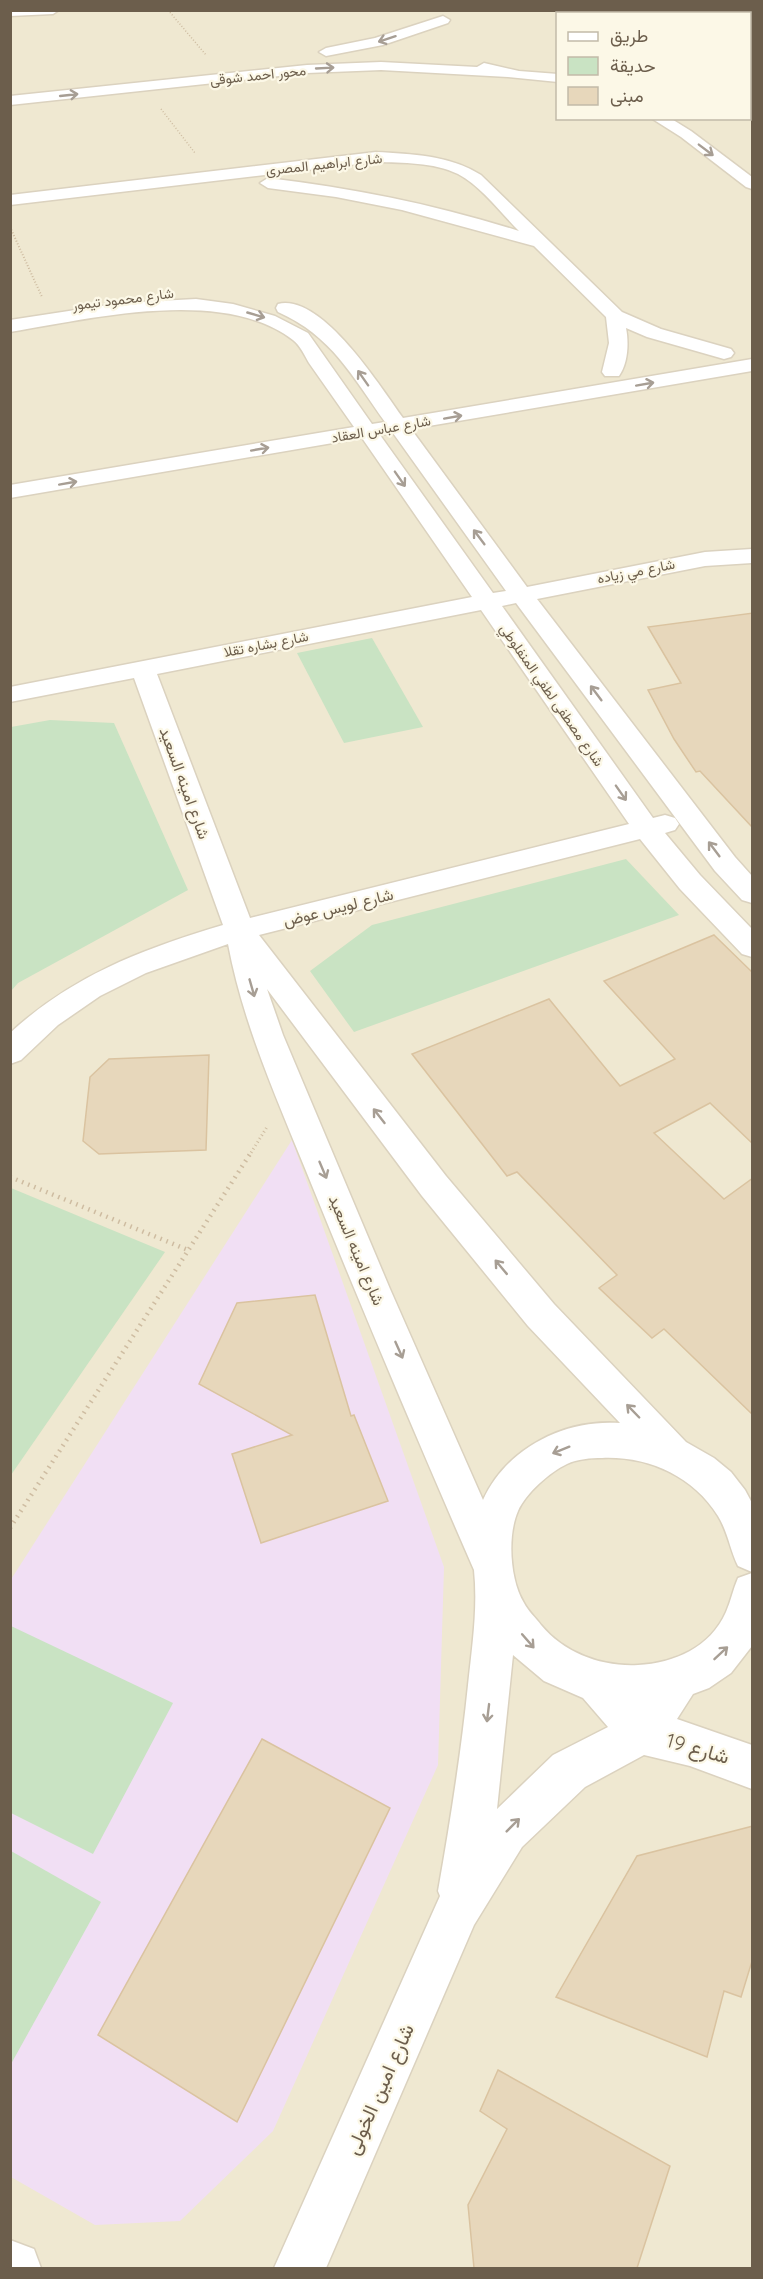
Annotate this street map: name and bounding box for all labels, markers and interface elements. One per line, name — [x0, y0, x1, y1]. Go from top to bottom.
legend — [556, 12, 751, 120]
text: طريق — [610, 24, 648, 47]
one-way arrow — [378, 34, 397, 45]
text: حديقة — [610, 54, 656, 77]
street label: محور احمد شوقى — [209, 61, 307, 89]
one-way arrow — [315, 63, 335, 74]
text: مبنى — [610, 84, 644, 107]
one-way arrow — [58, 89, 78, 100]
one-way arrow — [698, 143, 714, 156]
street label: شارع ابراهيم المصرى — [265, 149, 383, 181]
street label: شارع محمود تيمور — [70, 284, 175, 316]
one-way arrow — [246, 310, 265, 321]
one-way arrow — [357, 371, 369, 387]
one-way arrow — [634, 378, 654, 389]
street label: شارع عباس العقاد — [330, 411, 433, 449]
one-way arrow — [442, 411, 462, 422]
one-way arrow — [250, 444, 270, 455]
one-way arrow — [394, 470, 406, 487]
one-way arrow — [58, 477, 78, 488]
one-way arrow — [473, 530, 485, 546]
street label: شارع مي زياده — [596, 555, 677, 590]
street label: شارع مصطفى لطفي المنفلوطي — [493, 620, 608, 772]
street label: شارع بشاره تقلا — [222, 627, 310, 663]
one-way arrow — [590, 686, 603, 702]
street label: شارع امينه السعيد — [154, 724, 215, 843]
one-way arrow — [615, 784, 627, 801]
one-way arrow — [708, 841, 721, 857]
street label: شارع لويس عوض — [281, 884, 396, 932]
one-way arrow — [247, 978, 259, 997]
one-way arrow — [373, 1108, 386, 1124]
one-way arrow — [318, 1160, 329, 1179]
street label: شارع امينه السعيد — [323, 1192, 389, 1309]
one-way arrow — [495, 1260, 508, 1276]
one-way arrow — [394, 1340, 405, 1358]
one-way arrow — [626, 1404, 640, 1419]
one-way arrow — [552, 1445, 570, 1456]
one-way arrow — [521, 1633, 535, 1648]
one-way arrow — [713, 1647, 728, 1661]
one-way arrow — [482, 1703, 493, 1722]
street label: شارع 19 — [663, 1727, 732, 1771]
one-way arrow — [505, 1818, 520, 1832]
street label: شارع امين الخولى — [339, 2020, 421, 2159]

